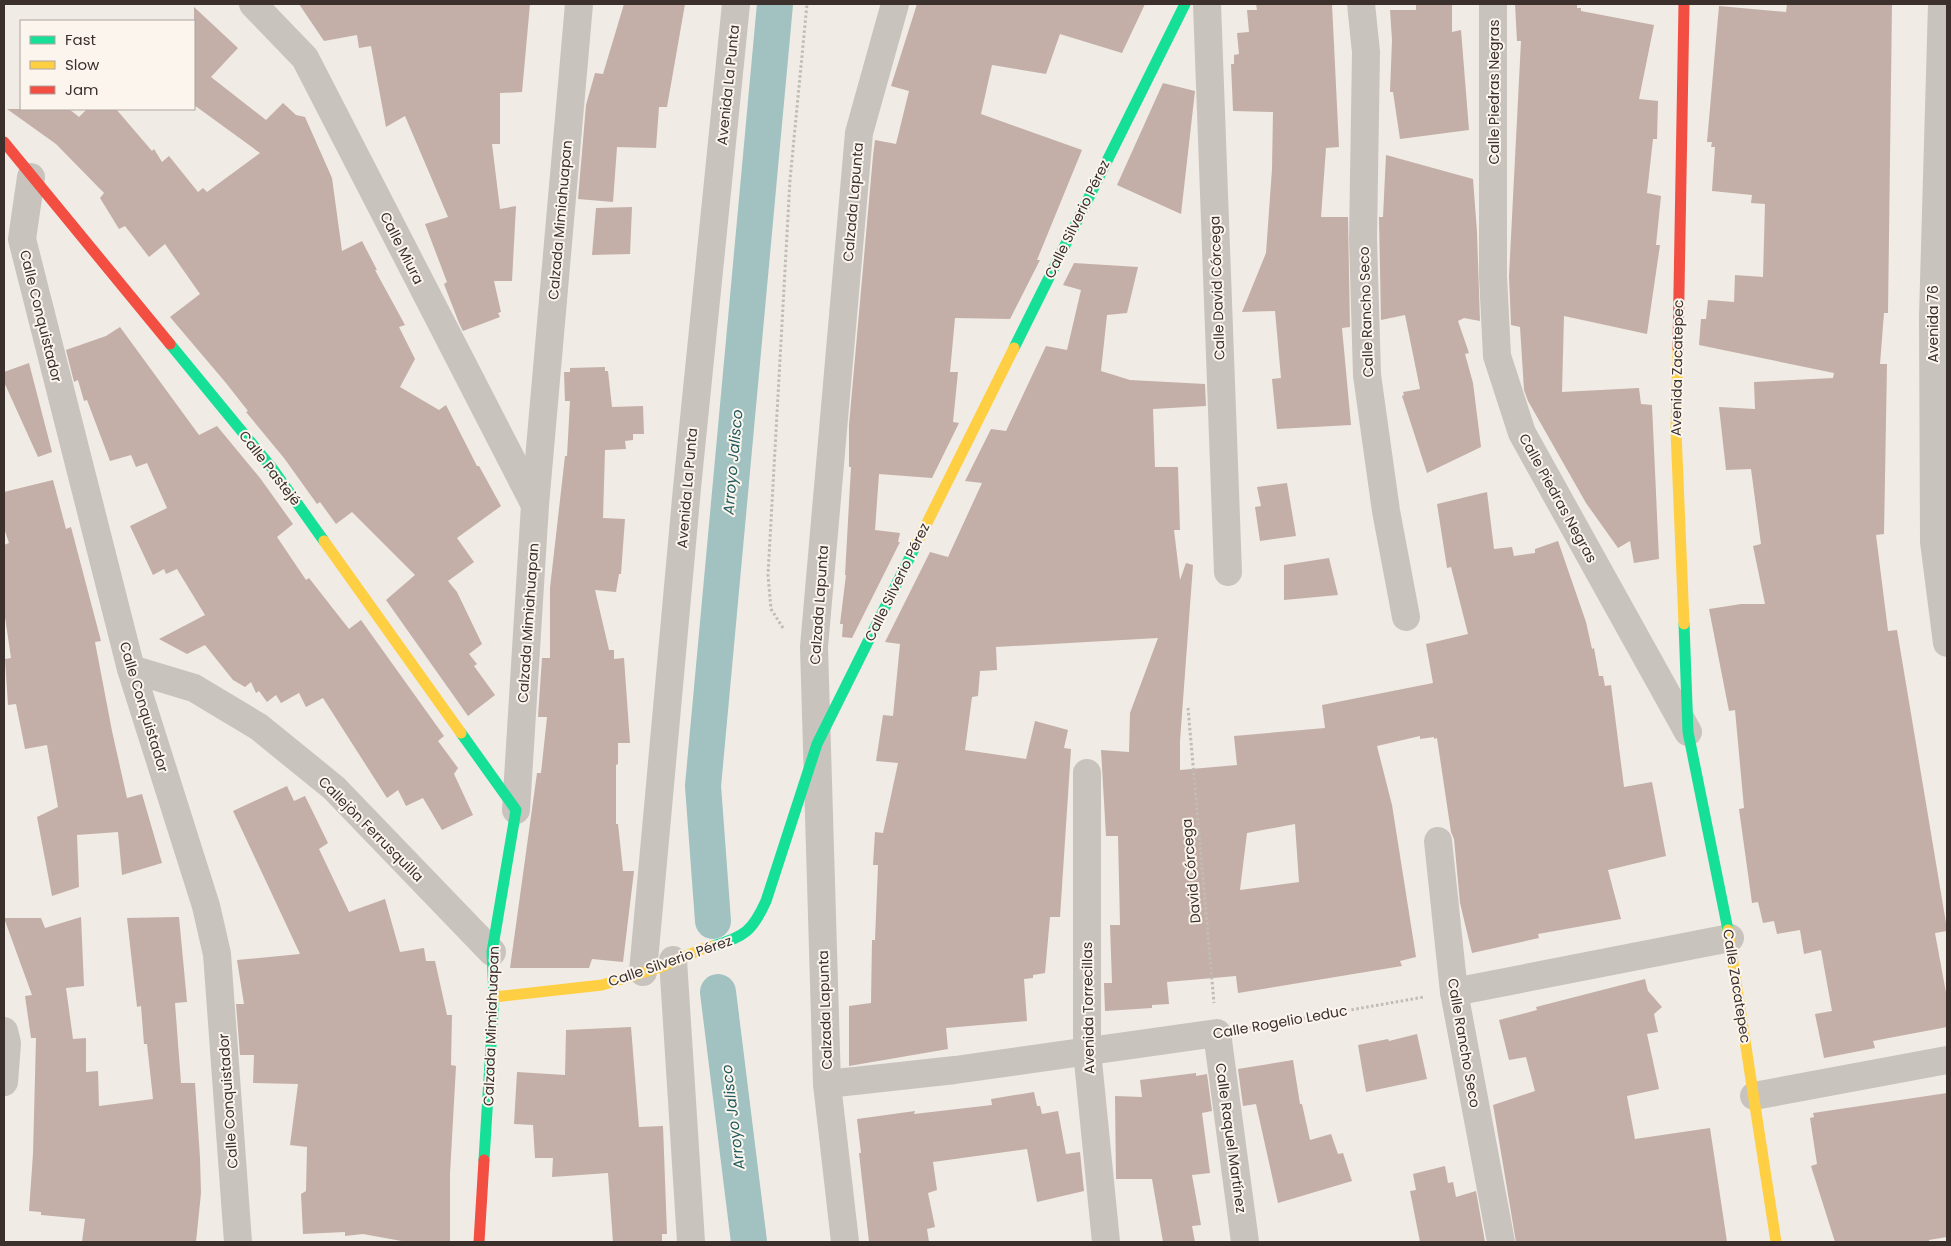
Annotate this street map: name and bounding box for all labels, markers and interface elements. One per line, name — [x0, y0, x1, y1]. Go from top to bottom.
legend — [20, 20, 195, 110]
street label: Calle Piedras Negras — [1484, 20, 1504, 164]
street label: Avenida La Punta — [712, 24, 744, 146]
text: Fast — [65, 29, 96, 50]
text: Slow — [65, 54, 100, 75]
text: Jam — [65, 79, 99, 100]
street label: Calzada Mimiahuapan — [543, 139, 577, 301]
street label: Calzada Lapunta — [838, 142, 868, 262]
street label: Calle Silverio Pérez — [1040, 156, 1114, 282]
street label: Calle Miura — [375, 208, 429, 288]
street label: Calle David Córcega — [1204, 215, 1230, 361]
street label: Calle Rancho Seco — [1354, 246, 1378, 378]
street label: Calle Conquistador — [15, 248, 67, 384]
street label: Avenida 76 — [1923, 285, 1943, 363]
street label: Avenida Zacatepec — [1666, 300, 1688, 436]
water label: Arroyo Jalisco — [717, 409, 748, 516]
street label: Calle Pastejé — [234, 426, 306, 510]
street label: Avenida La Punta — [672, 427, 702, 549]
street label: Calle Piedras Negras — [1514, 430, 1602, 566]
street label: Calle Silverio Pérez — [860, 519, 934, 645]
street label: Calzada Mimiahuapan — [512, 542, 544, 704]
street label: Calzada Lapunta — [805, 545, 833, 665]
street label: Calle Conquistador — [115, 639, 173, 775]
street label: Callejòn Ferrusquilla — [314, 772, 428, 886]
street label: David Córcega — [1176, 818, 1206, 924]
street label: Calle Zacatepec — [1718, 928, 1756, 1044]
street label: Calle Silverio Pérez — [605, 930, 735, 992]
street label: Avenida Torrecillas — [1077, 942, 1099, 1074]
street label: Calzada Mimiahuapan — [478, 946, 504, 1106]
street label: Calzada Lapunta — [813, 950, 837, 1070]
street label: Calle Rancho Seco — [1443, 977, 1485, 1109]
street label: Calle Rogelio Leduc — [1211, 1000, 1349, 1044]
street label: Calle Conquistador — [213, 1033, 243, 1169]
street label: Calle Raquel Martínez — [1211, 1062, 1251, 1214]
water label: Arroyo Jalisco — [716, 1063, 749, 1172]

